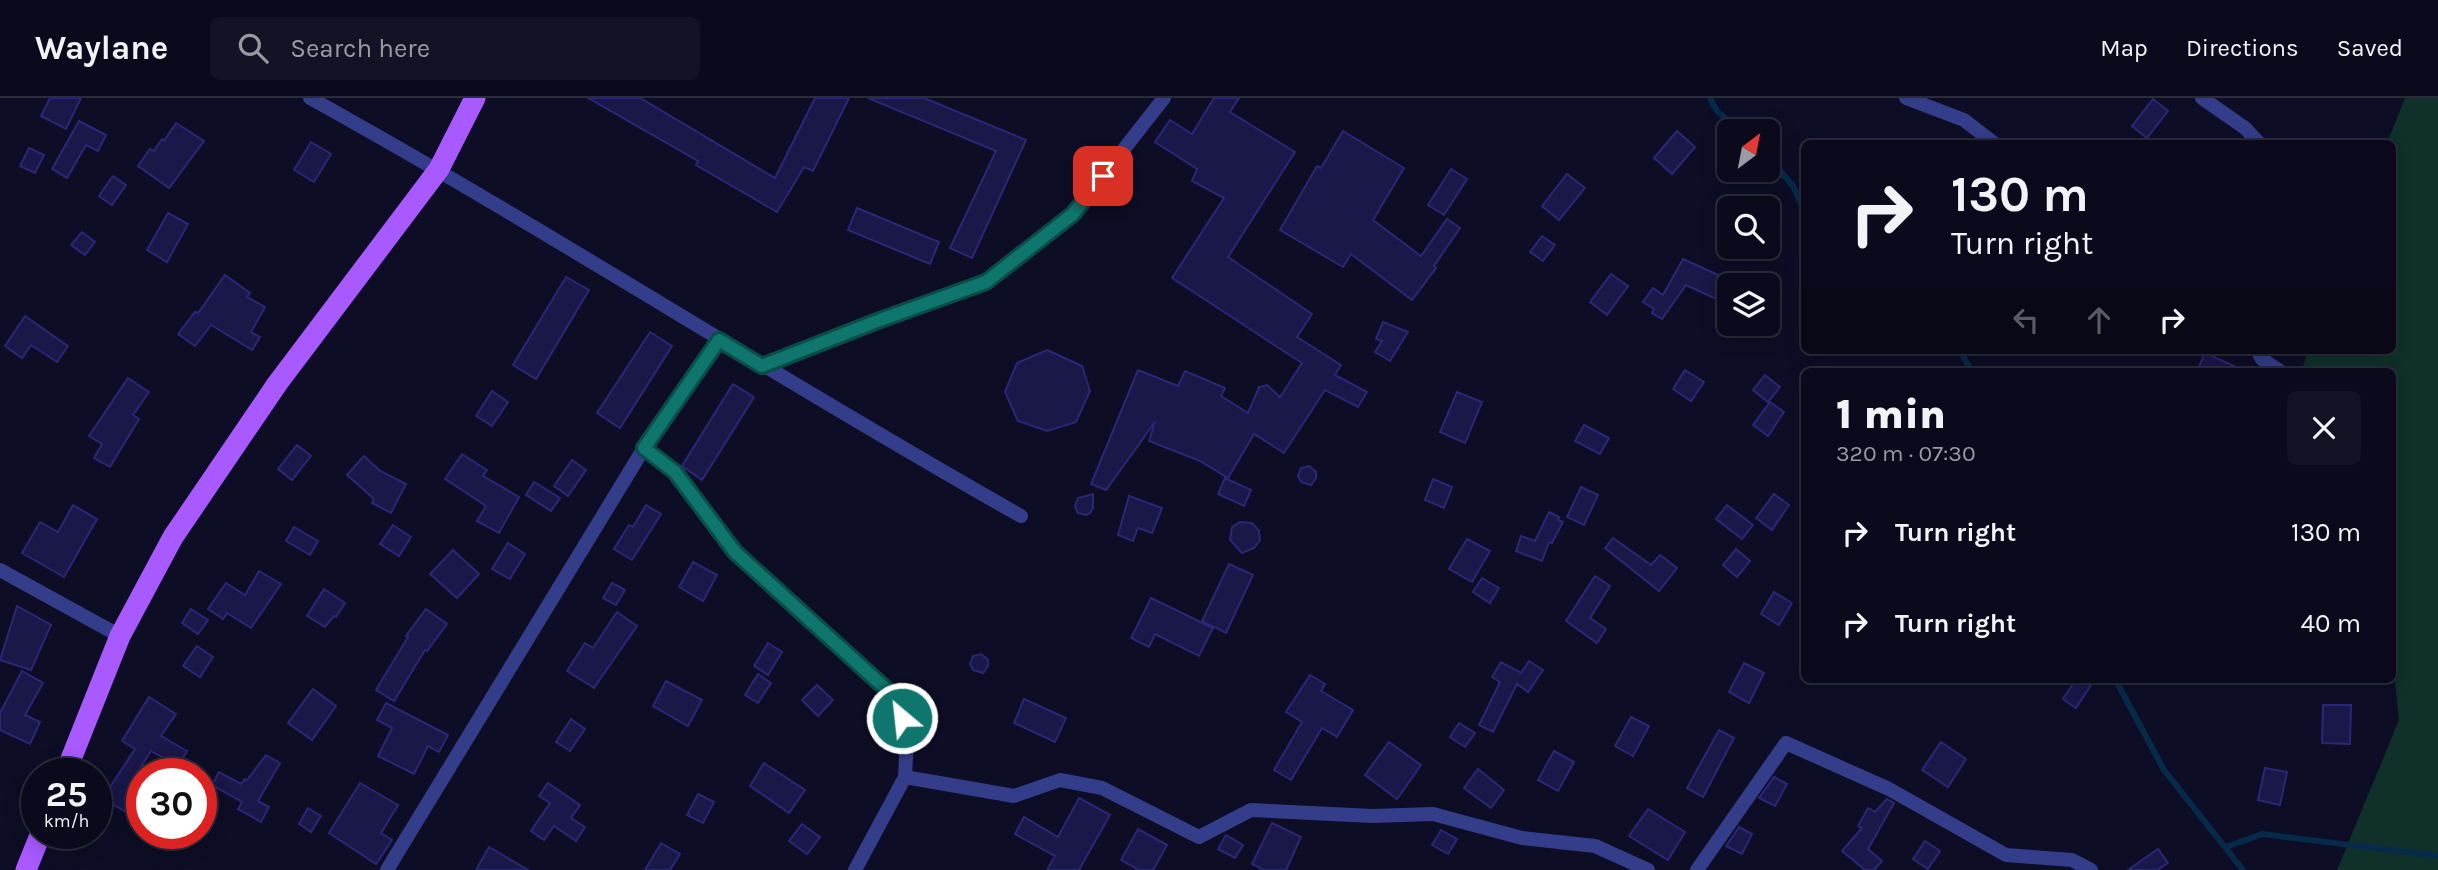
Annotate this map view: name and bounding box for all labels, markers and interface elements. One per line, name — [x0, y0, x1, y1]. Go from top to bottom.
search box — [210, 17, 700, 80]
text: Waylane — [35, 29, 168, 67]
icon: search — [234, 29, 272, 67]
text: Search here — [290, 33, 430, 64]
text: Map — [2100, 34, 2148, 62]
text: Directions — [2186, 34, 2299, 62]
text: Saved — [2337, 34, 2403, 62]
north arrow — [1717, 119, 1780, 182]
map controls — [1717, 119, 1780, 336]
pin — [1073, 146, 1133, 206]
icon: arrive — [1084, 157, 1122, 195]
text: 130 m — [1951, 166, 2089, 223]
icon: right — [1836, 168, 1927, 259]
button: search — [1717, 196, 1780, 259]
text: Turn right — [1951, 225, 2093, 262]
button: layers — [1717, 273, 1780, 336]
icon: left — [2007, 301, 2045, 339]
icon: ahead — [2080, 301, 2118, 339]
icon: right — [2153, 301, 2191, 339]
text: 1 min — [1836, 389, 1946, 439]
button: close — [2287, 391, 2361, 465]
text: 320 m · 07:30 — [1836, 440, 1976, 467]
icon: right — [1836, 514, 1874, 552]
text: Turn right — [1895, 517, 2016, 548]
text: 130 m — [2291, 517, 2361, 548]
icon: right — [1836, 605, 1874, 643]
text: Turn right — [1895, 608, 2016, 639]
text: 40 m — [2301, 608, 2361, 639]
position arrow — [865, 681, 939, 755]
speed limit sign: 30 — [126, 758, 217, 849]
text: 25 — [46, 774, 87, 815]
text: km/h — [44, 810, 89, 832]

